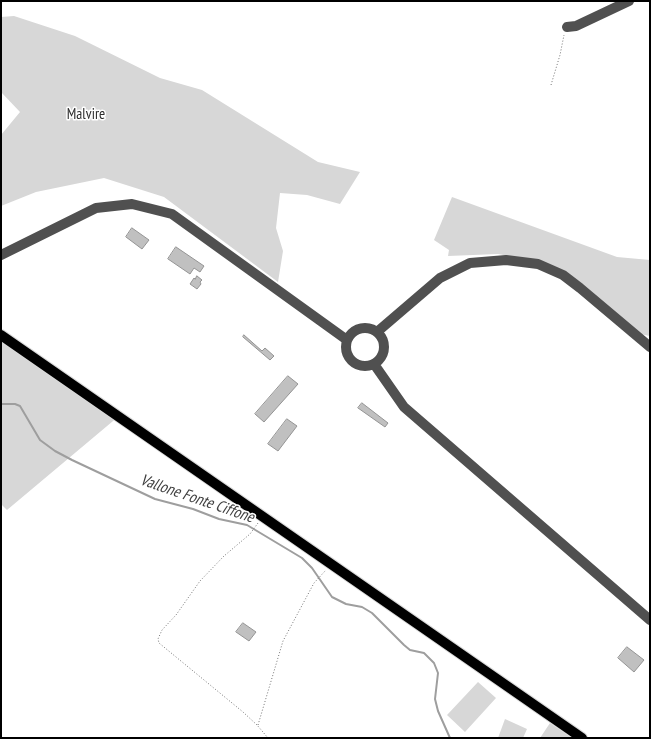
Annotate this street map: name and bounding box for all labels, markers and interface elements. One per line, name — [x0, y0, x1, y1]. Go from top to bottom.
park label: Malvire — [67, 106, 105, 124]
water label: Vallone Fonte Ciffone — [138, 471, 256, 527]

